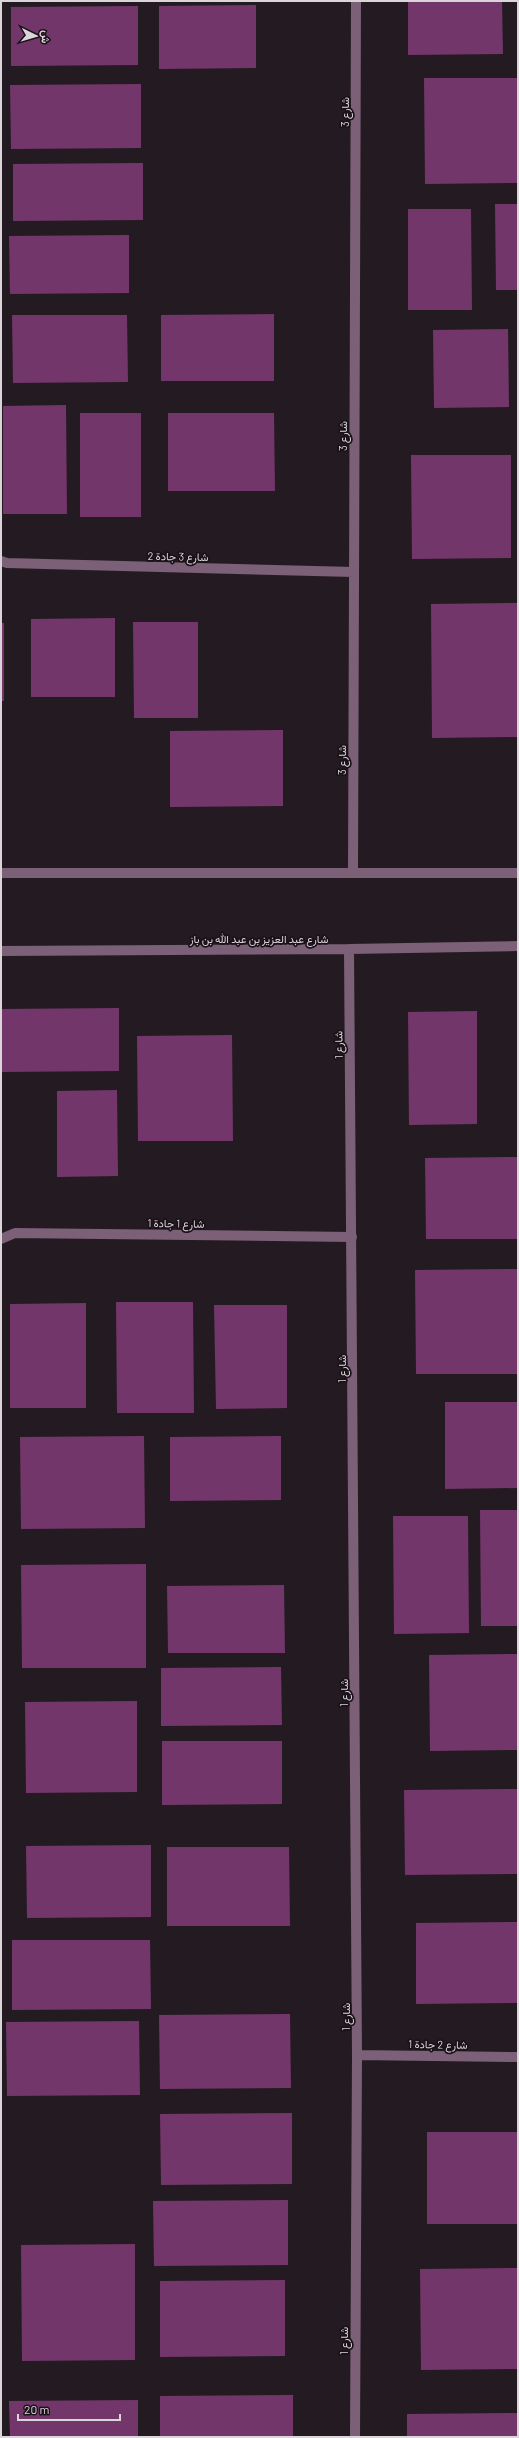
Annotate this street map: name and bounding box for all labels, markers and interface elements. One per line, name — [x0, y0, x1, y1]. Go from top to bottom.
north arrow — [16, 16, 56, 56]
text: ش — [38, 30, 54, 44]
street label: شارع 3 — [338, 97, 353, 127]
street label: شارع 3 — [336, 421, 351, 451]
street label: شارع 3 جادة 2 — [147, 549, 209, 565]
street label: شارع 3 — [335, 745, 350, 775]
street label: شارع عبد العزيز بن عبد الله بن باز — [189, 932, 329, 947]
street label: شارع 1 — [331, 1030, 347, 1059]
street label: شارع 1 جادة 1 — [147, 1216, 205, 1232]
street label: شارع 1 — [335, 1355, 350, 1383]
street label: شارع 1 — [337, 1679, 352, 1707]
street label: شارع 1 — [339, 2003, 354, 2031]
street label: شارع 2 جادة 1 — [408, 2037, 468, 2053]
street label: شارع 1 — [337, 2327, 352, 2355]
scale bar — [18, 2396, 120, 2422]
text: 20 m — [24, 2402, 50, 2416]

